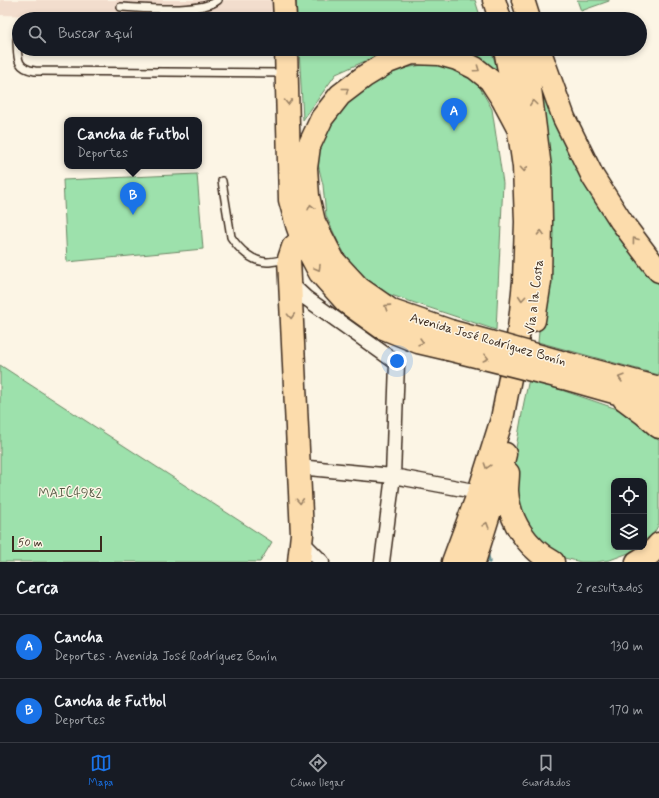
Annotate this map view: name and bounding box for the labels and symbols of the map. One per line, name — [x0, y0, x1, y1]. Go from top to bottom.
one-way arrow — [472, 64, 479, 71]
one-way arrow — [342, 88, 349, 95]
pin: A — [441, 98, 467, 131]
one-way arrow — [284, 99, 292, 105]
one-way arrow — [528, 100, 537, 106]
one-way arrow — [519, 166, 528, 172]
pin: B — [120, 182, 146, 215]
one-way arrow — [307, 204, 315, 211]
one-way arrow — [537, 230, 545, 236]
one-way arrow — [633, 237, 640, 244]
street label: Vía a la Costa — [522, 258, 548, 335]
one-way arrow — [313, 264, 320, 271]
one-way arrow — [518, 295, 527, 301]
one-way arrow — [385, 305, 392, 312]
street label: Avenida José Rodríguez Bonín — [408, 310, 568, 370]
one-way arrow — [287, 313, 296, 319]
one-way arrow — [417, 337, 424, 346]
your location — [387, 351, 407, 371]
one-way arrow — [483, 354, 489, 362]
one-way arrow — [618, 374, 625, 383]
one-way arrow — [483, 463, 492, 470]
park label: MAIC4982 — [38, 485, 102, 502]
one-way arrow — [296, 498, 304, 504]
one-way arrow — [481, 521, 490, 528]
scale bar — [12, 534, 102, 553]

